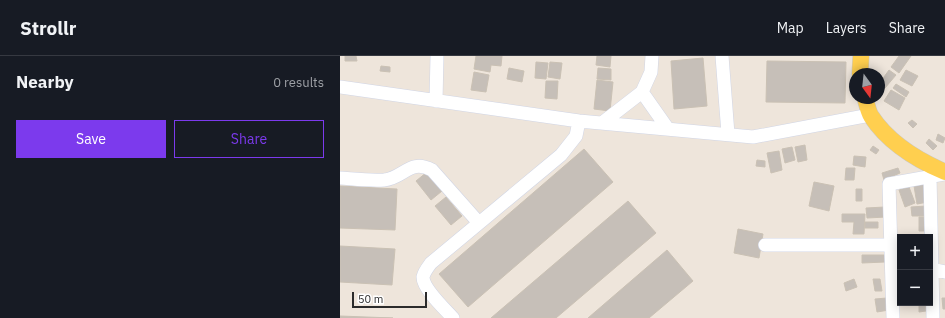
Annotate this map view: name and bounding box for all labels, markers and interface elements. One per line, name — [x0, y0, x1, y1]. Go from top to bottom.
text: Strollr — [20, 16, 76, 40]
text: Map — [777, 19, 804, 37]
text: Layers — [826, 19, 867, 37]
text: Share — [889, 19, 925, 37]
north arrow — [849, 68, 885, 104]
text: Nearby — [16, 71, 74, 93]
text: 0 results — [273, 74, 324, 91]
button: Save — [16, 120, 166, 158]
button: Share — [174, 120, 324, 158]
map controls — [897, 234, 933, 306]
button: + — [897, 234, 933, 270]
button: − — [897, 270, 933, 306]
scale bar — [352, 290, 427, 309]
text: 50 m — [358, 292, 383, 306]

